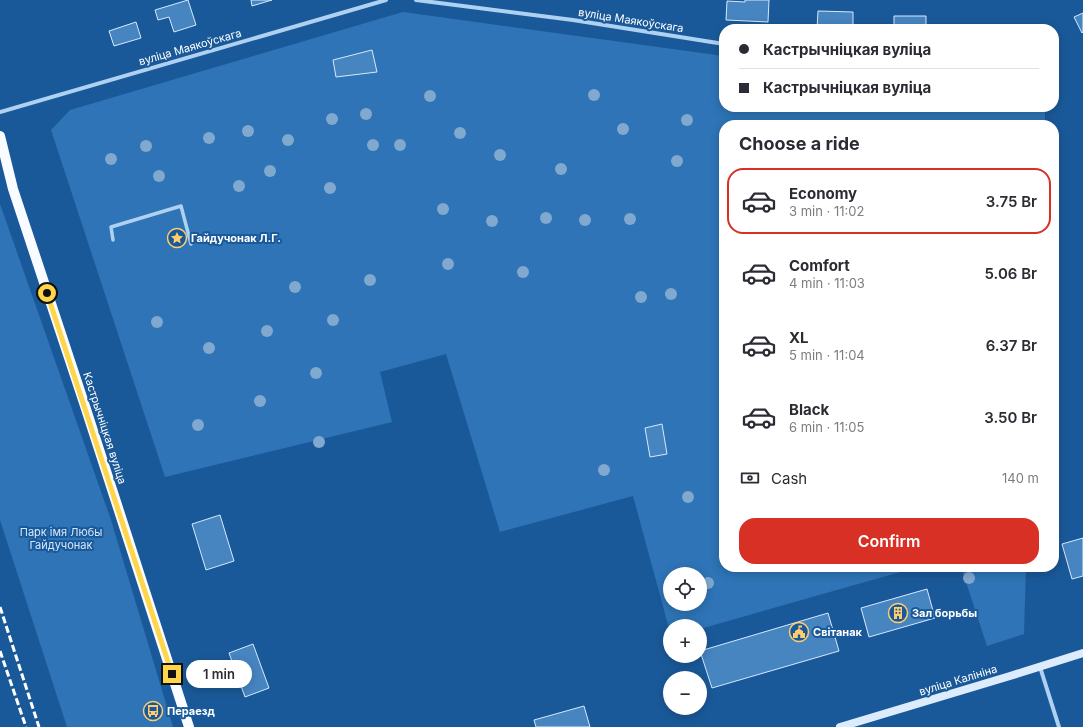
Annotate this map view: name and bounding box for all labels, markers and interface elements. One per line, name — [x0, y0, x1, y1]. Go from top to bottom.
street label: вуліца Маякоўскага — [577, 5, 685, 35]
street label: вуліца Маякоўскага — [137, 26, 243, 68]
text: Кастрычніцкая вуліца — [763, 40, 931, 59]
text: Кастрычніцкая вуліца — [763, 78, 931, 97]
text: Choose a ride — [739, 133, 860, 154]
icon: car — [741, 183, 777, 219]
text: Economy — [789, 184, 857, 203]
text: 3.75 Br — [986, 192, 1037, 211]
text: 3 min · 11:02 — [789, 203, 864, 219]
place icon: Гайдучонак Л.Г. — [166, 227, 188, 249]
place label: Гайдучонак Л.Г. — [191, 231, 281, 245]
icon: car — [741, 255, 777, 291]
text: Comfort — [789, 256, 850, 275]
text: 5.06 Br — [984, 264, 1037, 283]
text: 4 min · 11:03 — [789, 275, 865, 291]
route start — [38, 284, 56, 302]
icon: car — [741, 327, 777, 363]
text: XL — [789, 328, 809, 347]
text: 6.37 Br — [986, 336, 1037, 355]
text: 5 min · 11:04 — [789, 347, 865, 363]
street label: Кастрычніцкая вуліца — [80, 370, 130, 486]
icon: car — [741, 399, 777, 435]
text: Black — [789, 400, 829, 419]
text: 3.50 Br — [984, 408, 1037, 427]
text: 6 min · 11:05 — [789, 419, 864, 435]
icon: cash — [739, 467, 761, 489]
text: Cash — [771, 469, 807, 488]
text: 140 m — [1002, 470, 1039, 486]
button: Confirm — [739, 518, 1039, 564]
park label: Парк імя Любы Гайдучонак — [20, 525, 102, 552]
map controls — [663, 567, 707, 715]
button: locate — [663, 567, 707, 611]
building icon: Зал борьбы — [887, 602, 909, 624]
place label: Зал борьбы — [912, 606, 977, 620]
button: + — [663, 619, 707, 663]
public building icon: Світанак — [788, 621, 810, 643]
place label: Світанак — [813, 625, 863, 639]
callout: 1 min — [186, 660, 252, 688]
street label: вуліца Калініна — [917, 661, 999, 699]
route end — [163, 665, 181, 683]
text: 1 min — [203, 666, 235, 682]
button: − — [663, 671, 707, 715]
bus stop icon: Пераезд — [142, 700, 164, 722]
place label: Пераезд — [167, 704, 215, 718]

